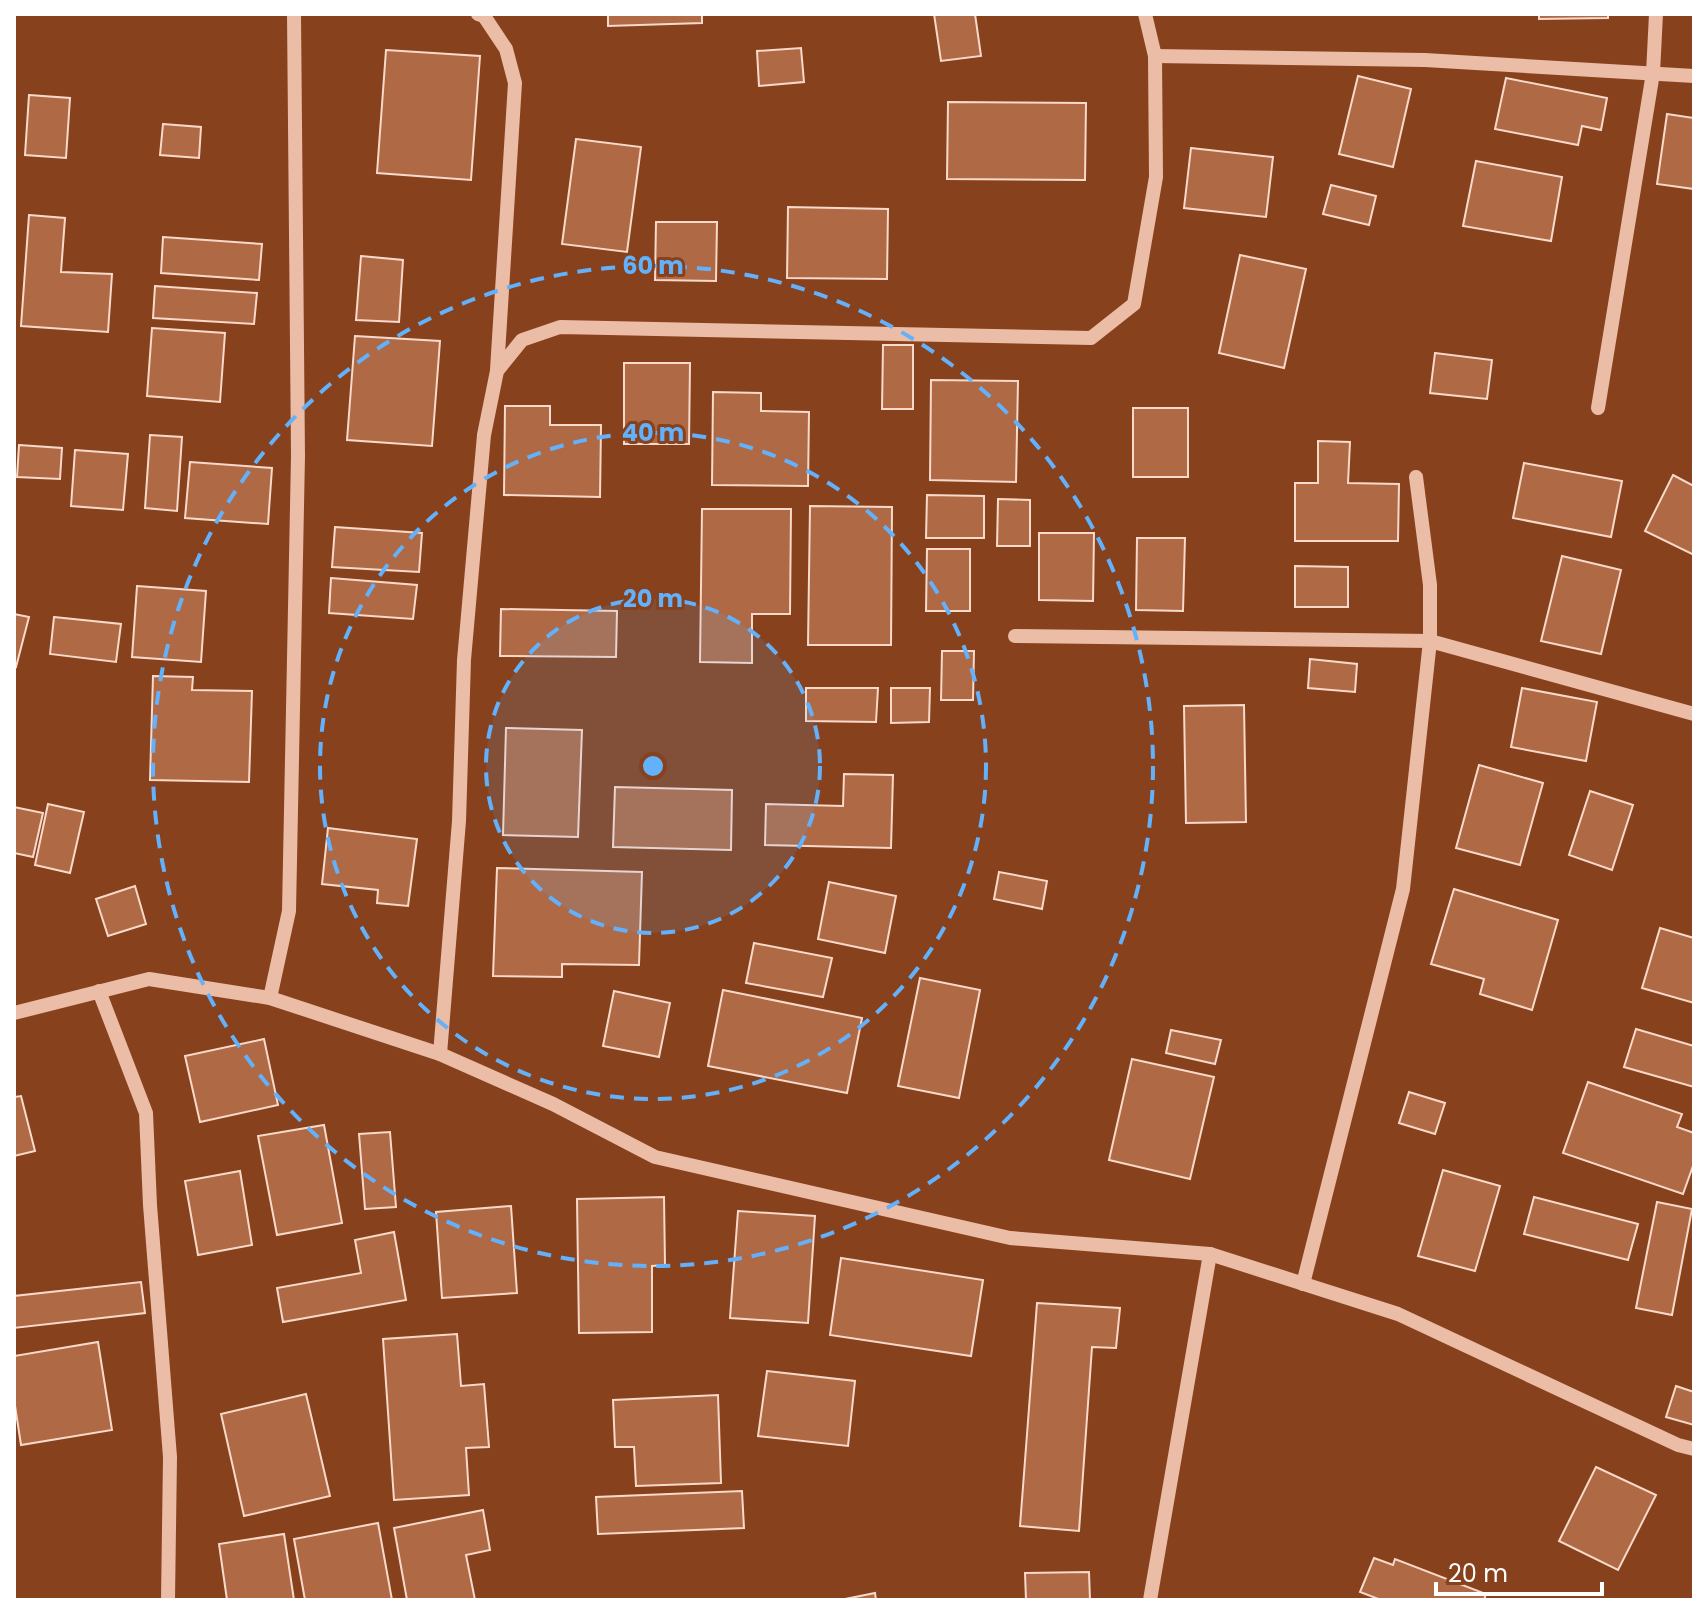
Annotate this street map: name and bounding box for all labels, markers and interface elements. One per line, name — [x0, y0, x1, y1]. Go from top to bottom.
text: 60 m — [622, 249, 684, 282]
text: 40 m — [622, 416, 684, 449]
text: 20 m — [623, 582, 683, 615]
centre of rings — [639, 752, 667, 780]
scale bar — [1436, 1546, 1602, 1596]
text: 20 m — [1448, 1557, 1508, 1590]

